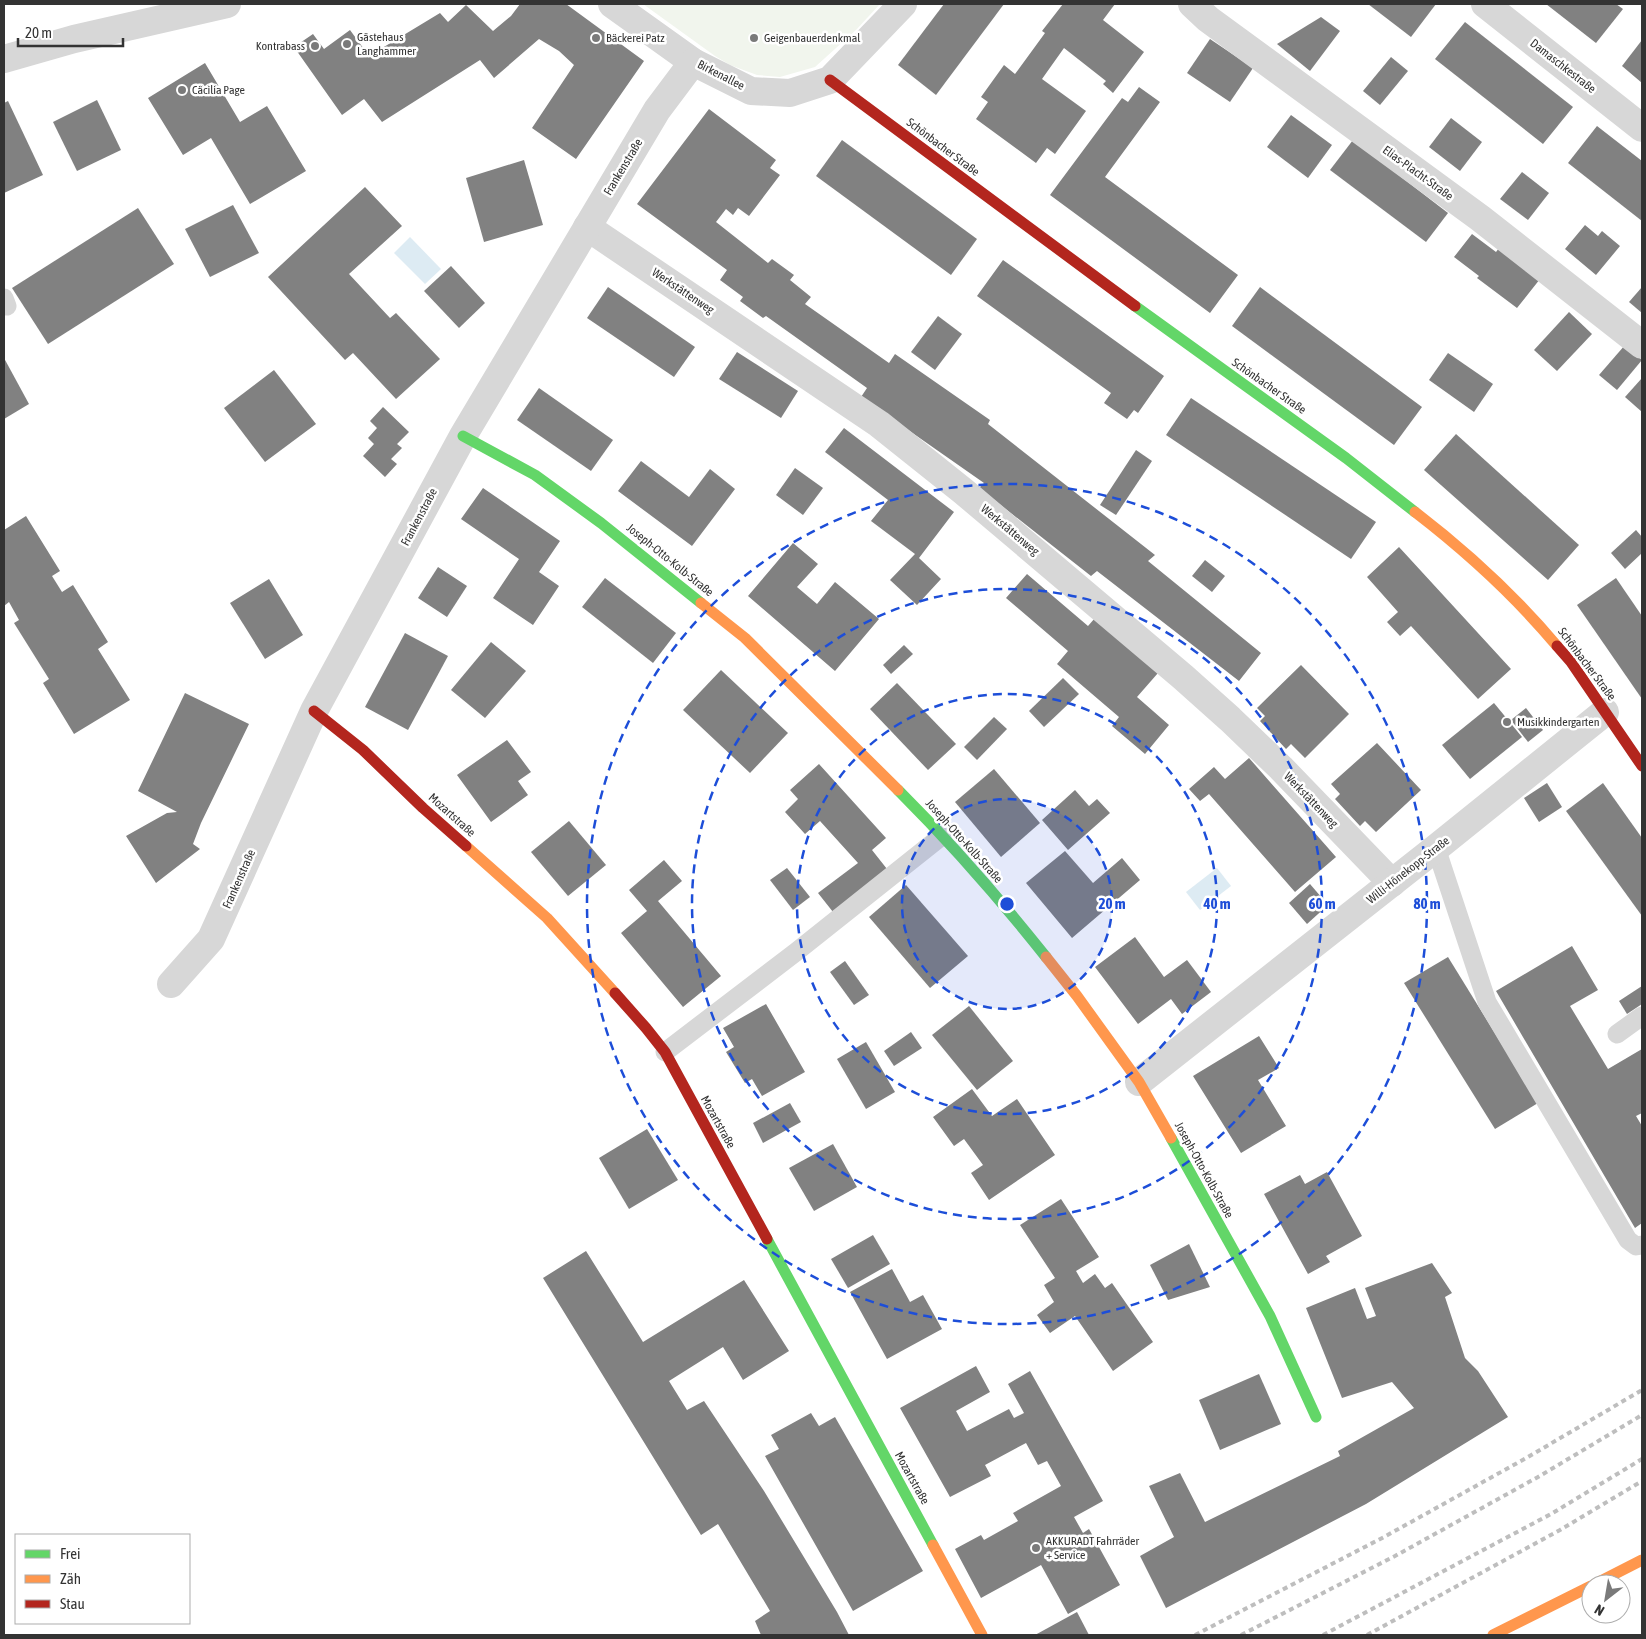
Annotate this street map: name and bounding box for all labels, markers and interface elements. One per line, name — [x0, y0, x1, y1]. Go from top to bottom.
scale bar — [18, 15, 122, 47]
text: 20 m — [25, 24, 52, 41]
place label: Gästehaus Langhammer — [357, 30, 416, 58]
place label: Bäckerei Patz — [606, 31, 665, 45]
place label: Geigenbauerdenkmal — [764, 31, 861, 45]
marker: Bäckerei Patz — [590, 32, 602, 44]
marker: Geigenbauerdenkmal — [748, 32, 760, 44]
street label: Damaschkestraße — [1527, 36, 1599, 96]
marker: Gästehaus Langhammer — [341, 38, 353, 50]
place label: Kontrabass — [256, 39, 305, 53]
marker: Kontrabass — [309, 40, 321, 52]
street label: Birkenallee — [695, 57, 747, 93]
place label: Cäcilia Page — [192, 83, 245, 97]
marker: Cäcilia Page — [176, 84, 188, 96]
street label: Schönbacher Straße — [904, 115, 982, 179]
street label: Frankenstraße — [601, 136, 645, 198]
street label: Elias-Placht-Straße — [1380, 143, 1456, 203]
street label: Werkstättenweg — [649, 265, 717, 317]
street label: Schönbacher Straße — [1229, 355, 1309, 417]
street label: Frankenstraße — [398, 486, 440, 548]
street label: Werkstättenweg — [978, 502, 1043, 559]
street label: Joseph-Otto-Kolb-Straße — [624, 521, 716, 599]
street label: Schönbacher Straße — [1555, 625, 1619, 703]
place label: Musikkindergarten — [1517, 715, 1599, 729]
marker: Musikkindergarten — [1501, 716, 1513, 728]
street label: Werkstättenweg — [1281, 769, 1341, 831]
street label: Mozartstraße — [426, 790, 478, 840]
street label: Joseph-Otto-Kolb-Straße — [923, 796, 1005, 886]
street label: Willi-Hönekopp-Straße — [1364, 833, 1452, 907]
street label: Frankenstraße — [220, 847, 258, 911]
centre of rings — [998, 895, 1016, 913]
text: 20 m — [1099, 895, 1126, 912]
text: 40 m — [1203, 895, 1231, 912]
text: 60 m — [1309, 895, 1336, 912]
text: 80 m — [1414, 895, 1441, 912]
street label: Mozartstraße — [698, 1093, 738, 1151]
street label: Joseph-Otto-Kolb-Straße — [1172, 1119, 1236, 1221]
street label: Mozartstraße — [892, 1449, 932, 1507]
legend — [15, 1534, 190, 1624]
place label: AKKURADT Fahrräder + Service — [1046, 1534, 1140, 1562]
marker: AKKURADT Fahrräder + Service — [1030, 1542, 1042, 1554]
text: Frei — [60, 1545, 80, 1562]
text: Zäh — [60, 1570, 81, 1587]
north arrow — [1581, 1574, 1631, 1624]
text: Stau — [60, 1595, 85, 1612]
text: N — [1592, 1601, 1607, 1619]

